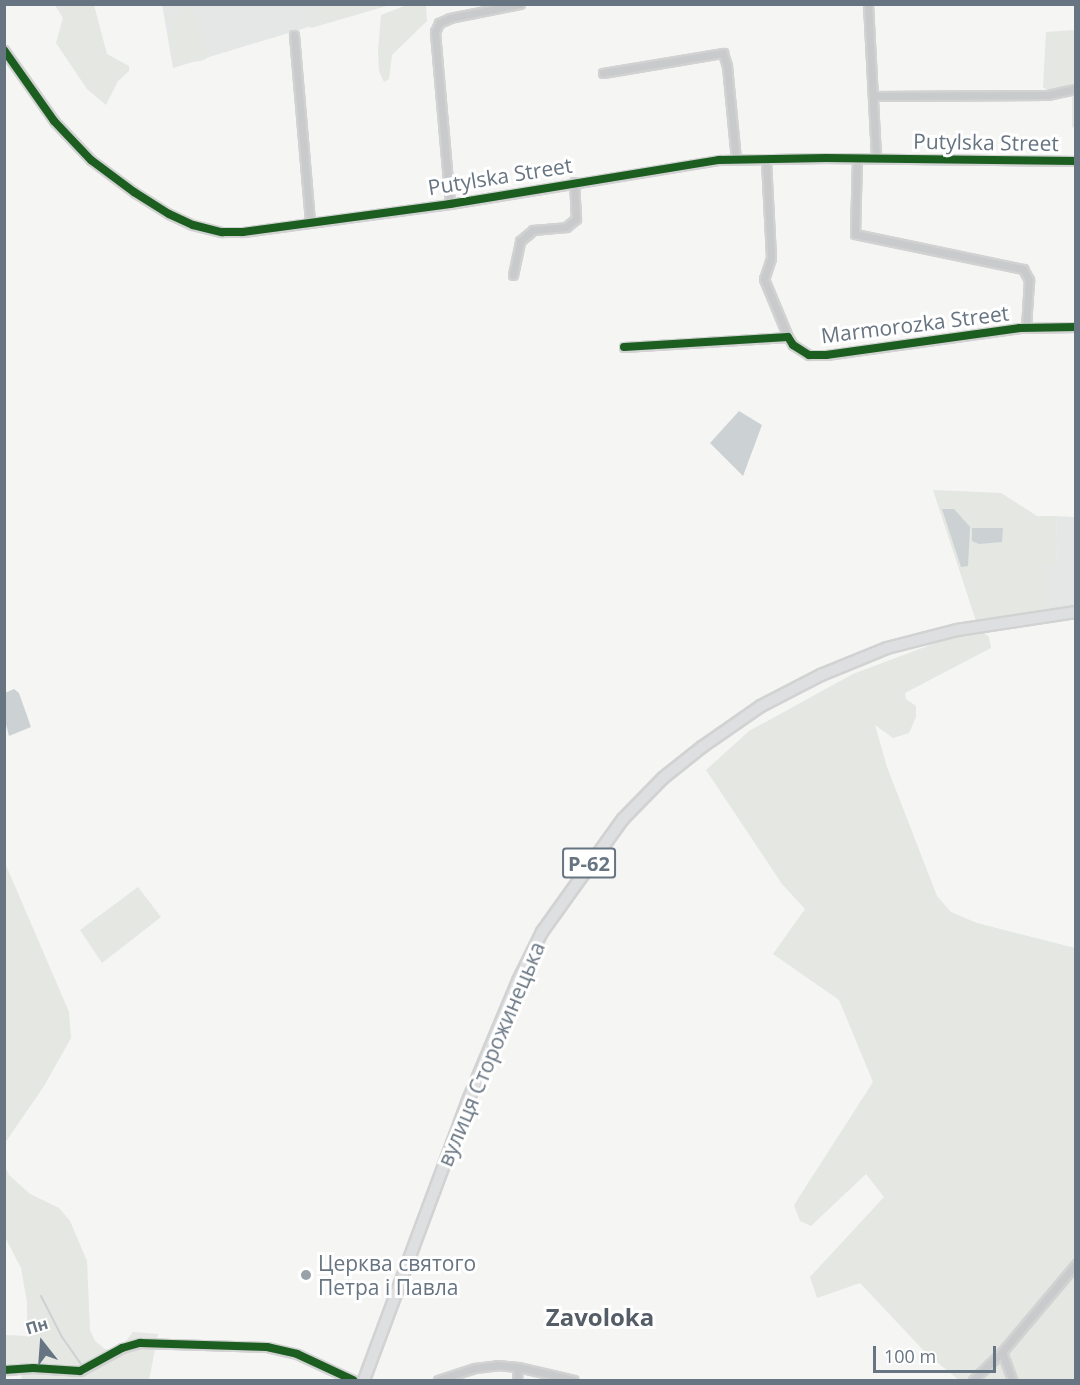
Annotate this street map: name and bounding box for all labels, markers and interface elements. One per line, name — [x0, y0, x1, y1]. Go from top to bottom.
street label: Putylska Street — [913, 128, 1059, 156]
street label: Putylska Street — [426, 152, 574, 200]
street label: Marmorozka Street — [820, 300, 1010, 348]
road number: Р-62 — [562, 846, 616, 880]
street label: вулиця Сторожинецька — [432, 938, 550, 1170]
place label: Церква святого Петра і Павла — [318, 1250, 476, 1300]
marker: Церква святого Петра і Павла — [299, 1268, 313, 1282]
district label: Zavoloka — [546, 1303, 654, 1331]
text: Пн — [23, 1312, 51, 1340]
north arrow — [12, 1313, 72, 1373]
scale bar — [876, 1334, 999, 1372]
text: 100 m — [884, 1344, 936, 1368]

